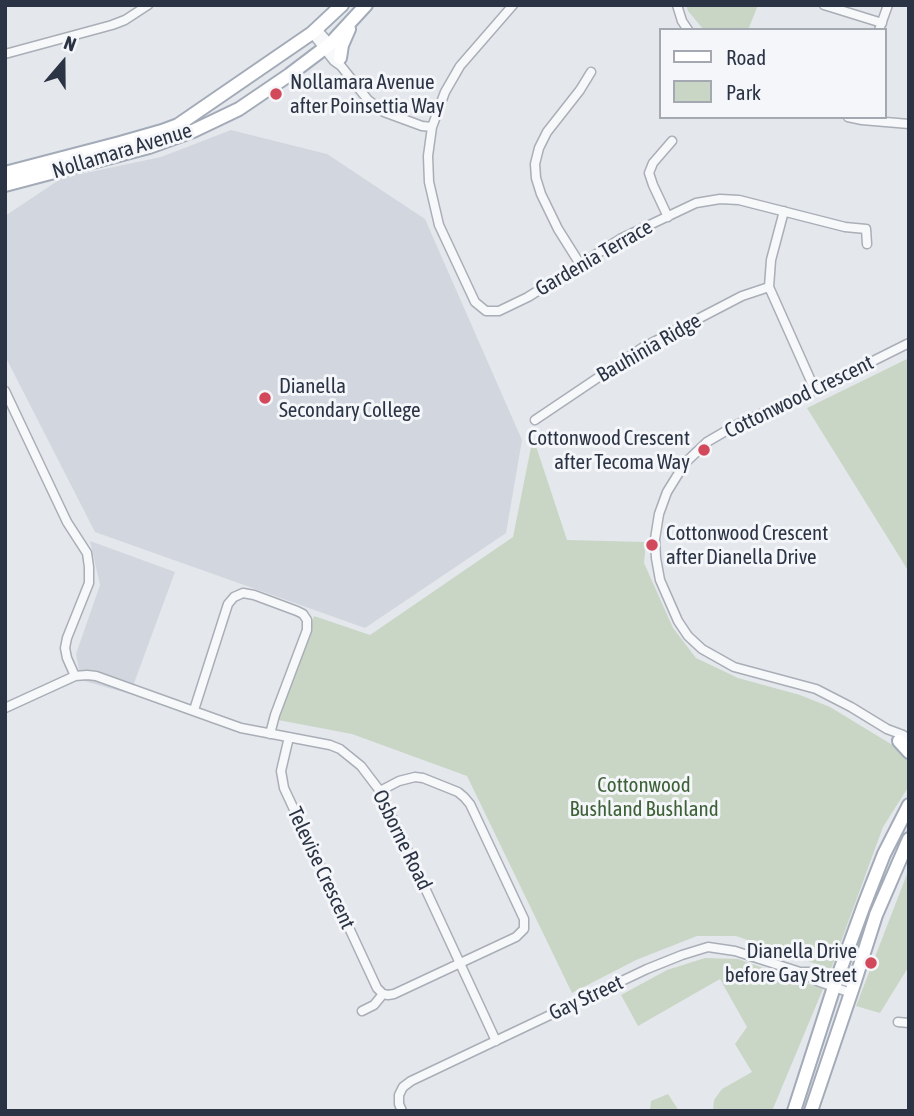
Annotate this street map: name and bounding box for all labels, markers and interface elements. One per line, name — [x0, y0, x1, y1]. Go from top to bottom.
north arrow — [28, 28, 98, 98]
legend — [659, 28, 886, 119]
text: N — [61, 31, 79, 56]
text: Road — [726, 45, 766, 69]
place label: Nollamara Avenue after Poinsettia Way — [290, 69, 444, 119]
text: Park — [726, 80, 761, 104]
marker: Nollamara Avenue after Poinsettia Way — [268, 86, 284, 102]
street label: Nollamara Avenue — [49, 118, 195, 184]
street label: Gardenia Terrace — [531, 214, 657, 302]
street label: Bauhinia Ridge — [592, 308, 706, 388]
street label: Cottonwood Crescent — [721, 350, 877, 444]
place label: Dianella Secondary College — [279, 373, 420, 423]
marker: Dianella Secondary College — [257, 390, 273, 406]
place label: Cottonwood Crescent after Tecoma Way — [528, 425, 690, 475]
marker: Cottonwood Crescent after Tecoma Way — [696, 442, 712, 458]
place label: Cottonwood Crescent after Dianella Drive — [666, 520, 828, 570]
marker: Cottonwood Crescent after Dianella Drive — [644, 537, 660, 553]
park label: Cottonwood Bushland Bushland — [569, 772, 719, 822]
street label: Osborne Road — [367, 786, 437, 894]
street label: Televise Crescent — [282, 803, 360, 933]
place label: Dianella Drive before Gay Street — [725, 938, 857, 988]
marker: Dianella Drive before Gay Street — [863, 955, 879, 971]
street label: Gay Street — [545, 970, 627, 1026]

